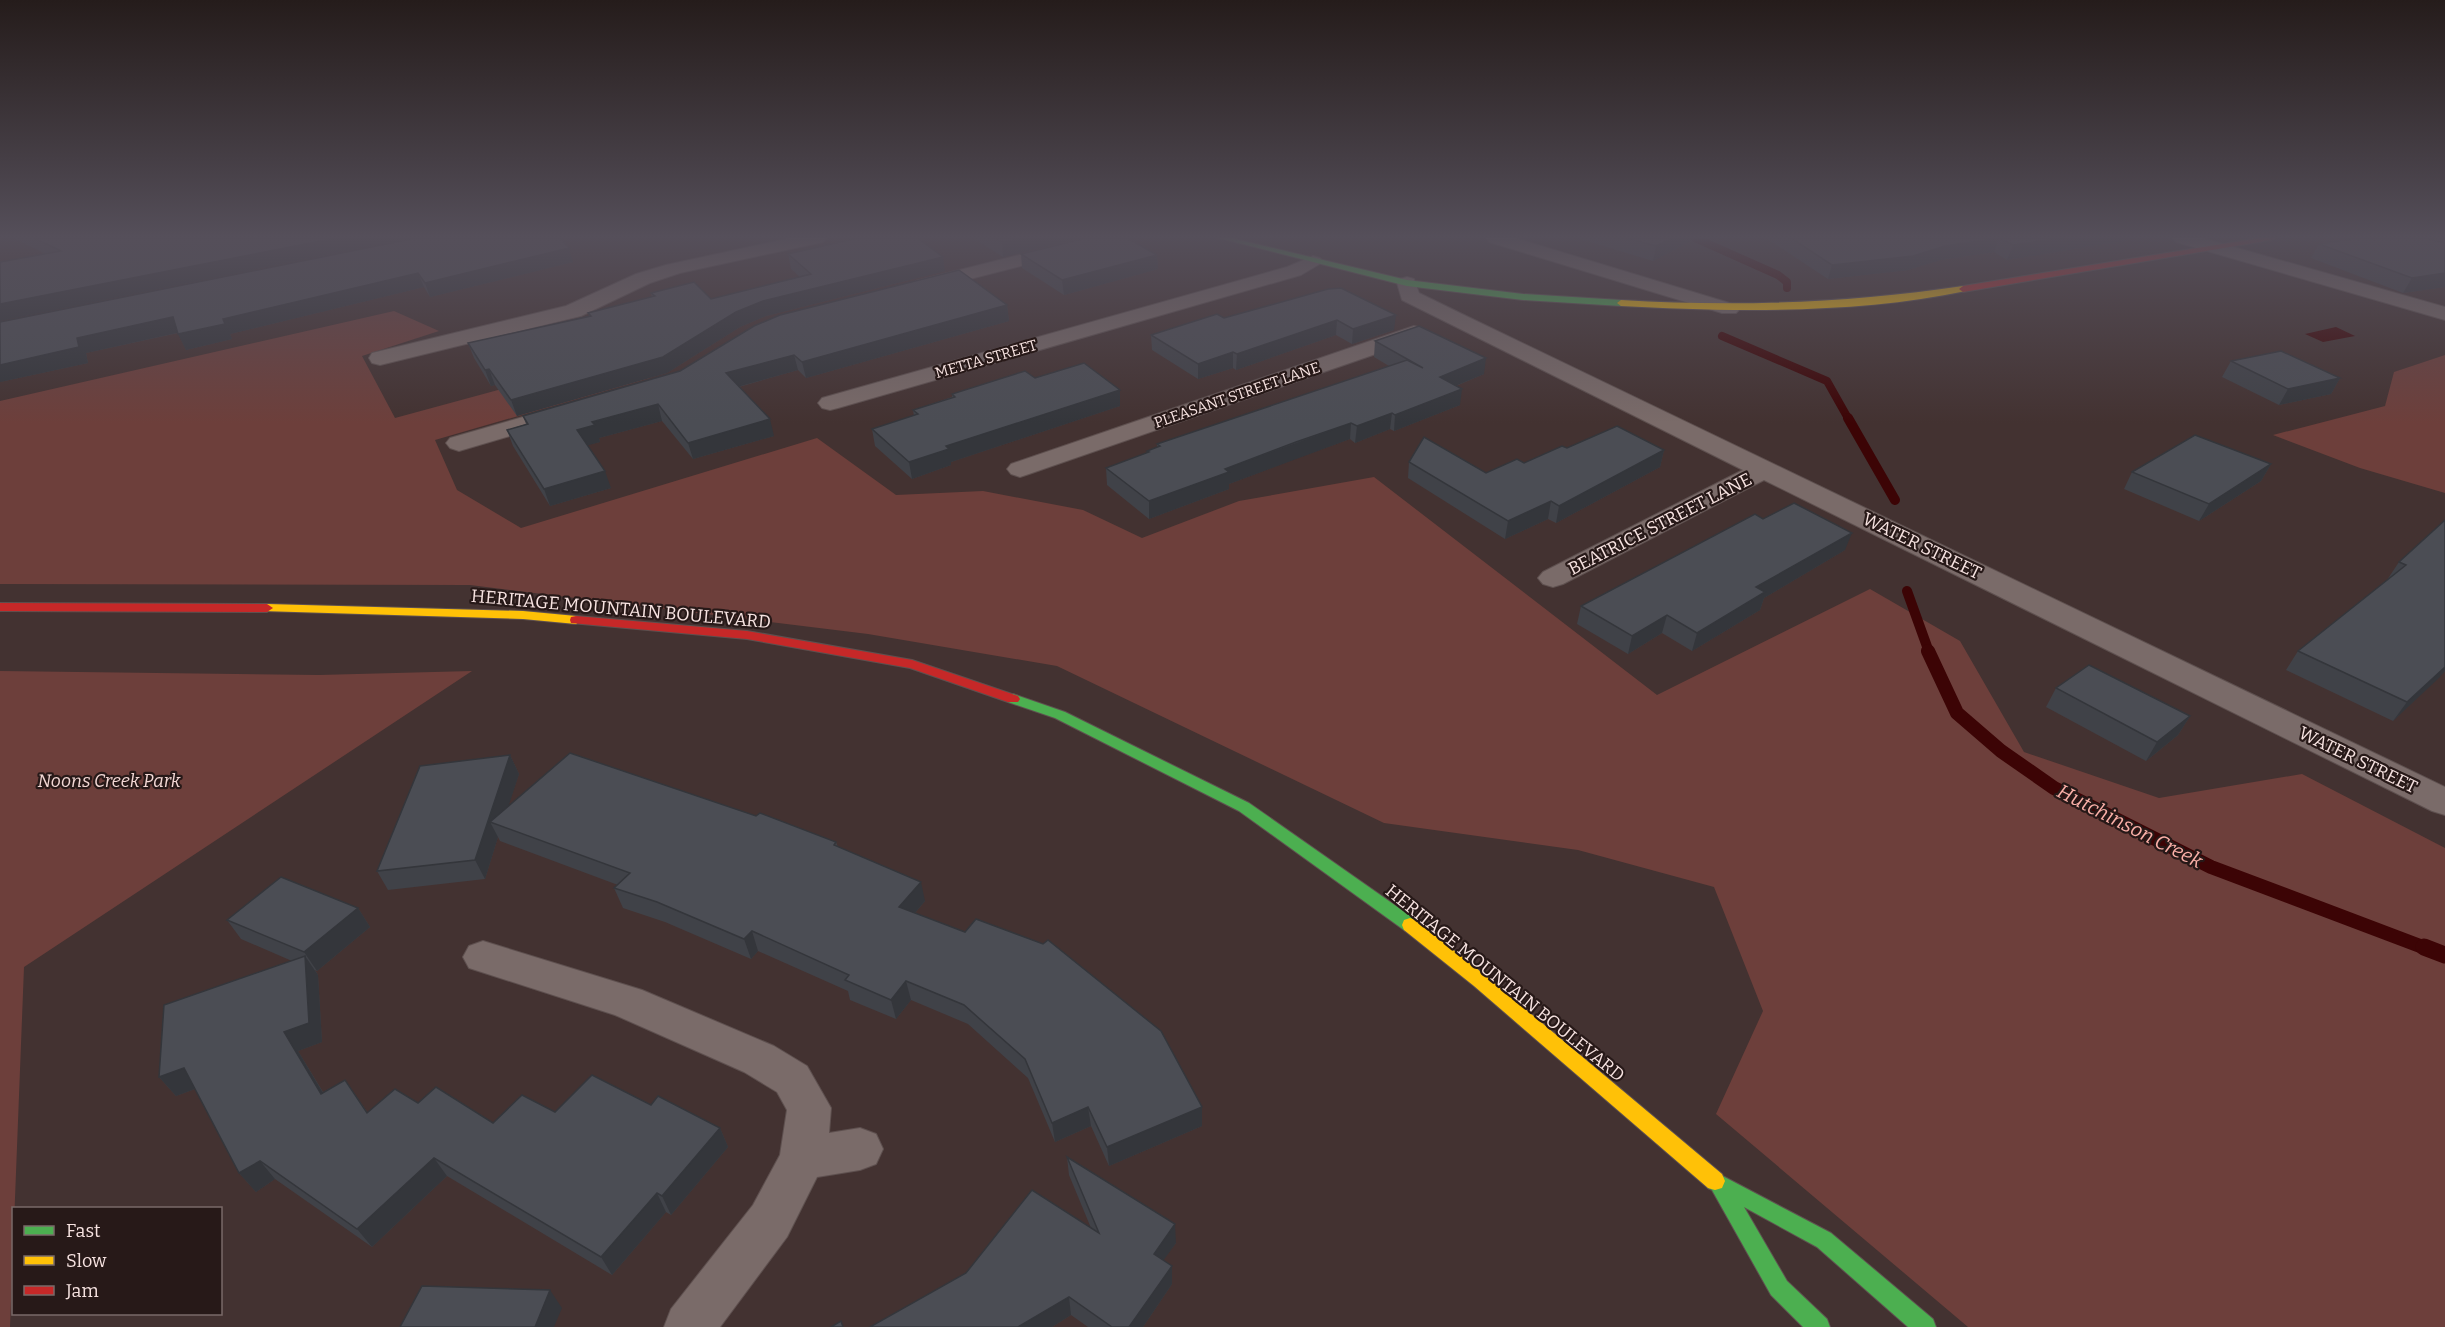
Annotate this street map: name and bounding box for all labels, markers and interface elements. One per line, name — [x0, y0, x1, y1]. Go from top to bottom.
street label: METTA STREET — [933, 336, 1039, 382]
street label: PLEASANT STREET LANE — [1152, 358, 1322, 432]
street label: BEATRICE STREET LANE — [1564, 468, 1756, 580]
street label: WATER STREET — [1859, 508, 1985, 584]
street label: HERITAGE MOUNTAIN BOULEVARD — [470, 585, 772, 633]
street label: WATER STREET — [2295, 722, 2421, 798]
park label: Noons Creek Park — [37, 770, 181, 792]
water label: Hutchinson Creek — [2053, 779, 2207, 873]
street label: HERITAGE MOUNTAIN BOULEVARD — [1381, 880, 1629, 1086]
legend — [12, 1207, 222, 1315]
text: Fast — [66, 1220, 101, 1242]
text: Slow — [66, 1250, 107, 1272]
text: Jam — [65, 1280, 99, 1302]

